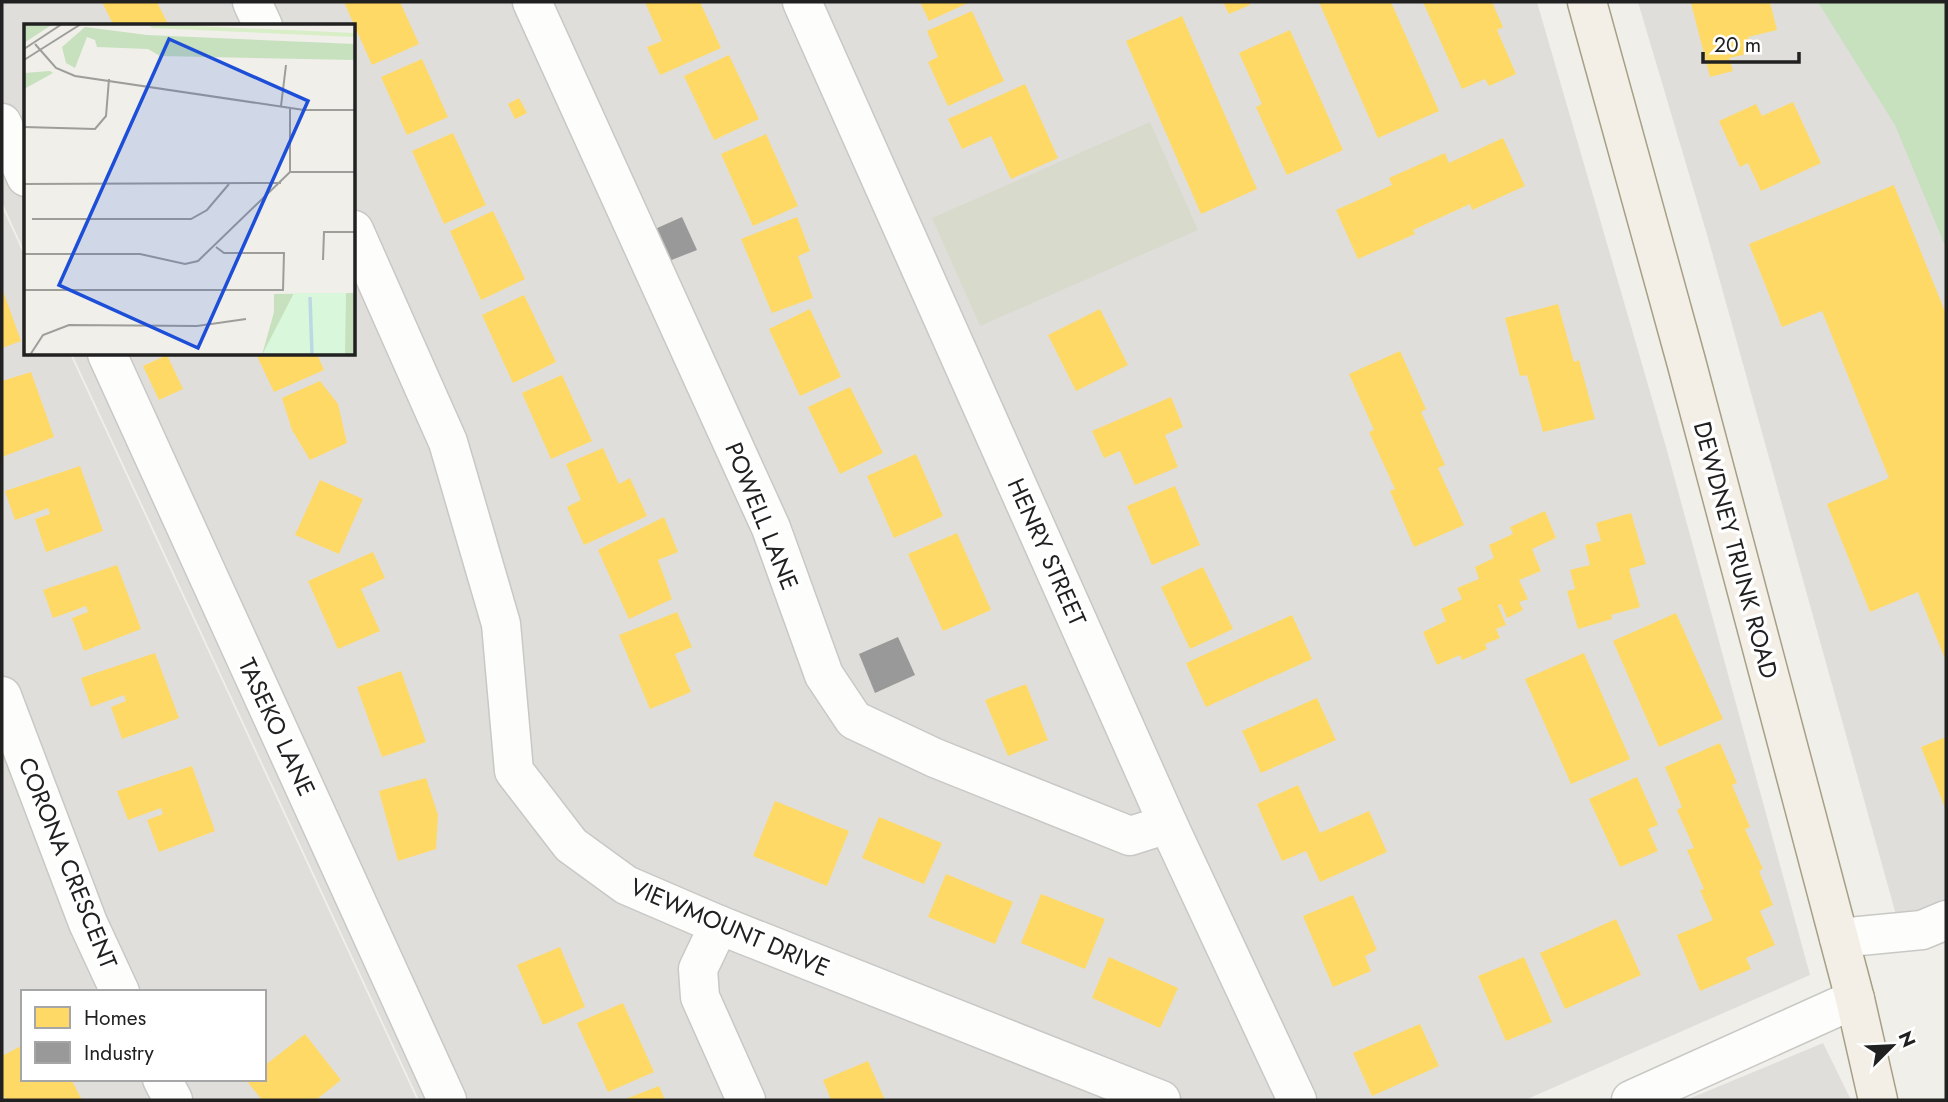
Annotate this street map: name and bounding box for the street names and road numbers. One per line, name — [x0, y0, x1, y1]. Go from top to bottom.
street label: DEWDNEY TRUNK ROAD — [1685, 418, 1787, 682]
street label: POWELL LANE — [716, 437, 808, 595]
street label: HENRY STREET — [999, 473, 1095, 631]
street label: TASEKO LANE — [230, 652, 324, 802]
street label: CORONA CRESCENT — [10, 752, 126, 974]
street label: VIEWMOUNT DRIVE — [625, 869, 835, 985]

